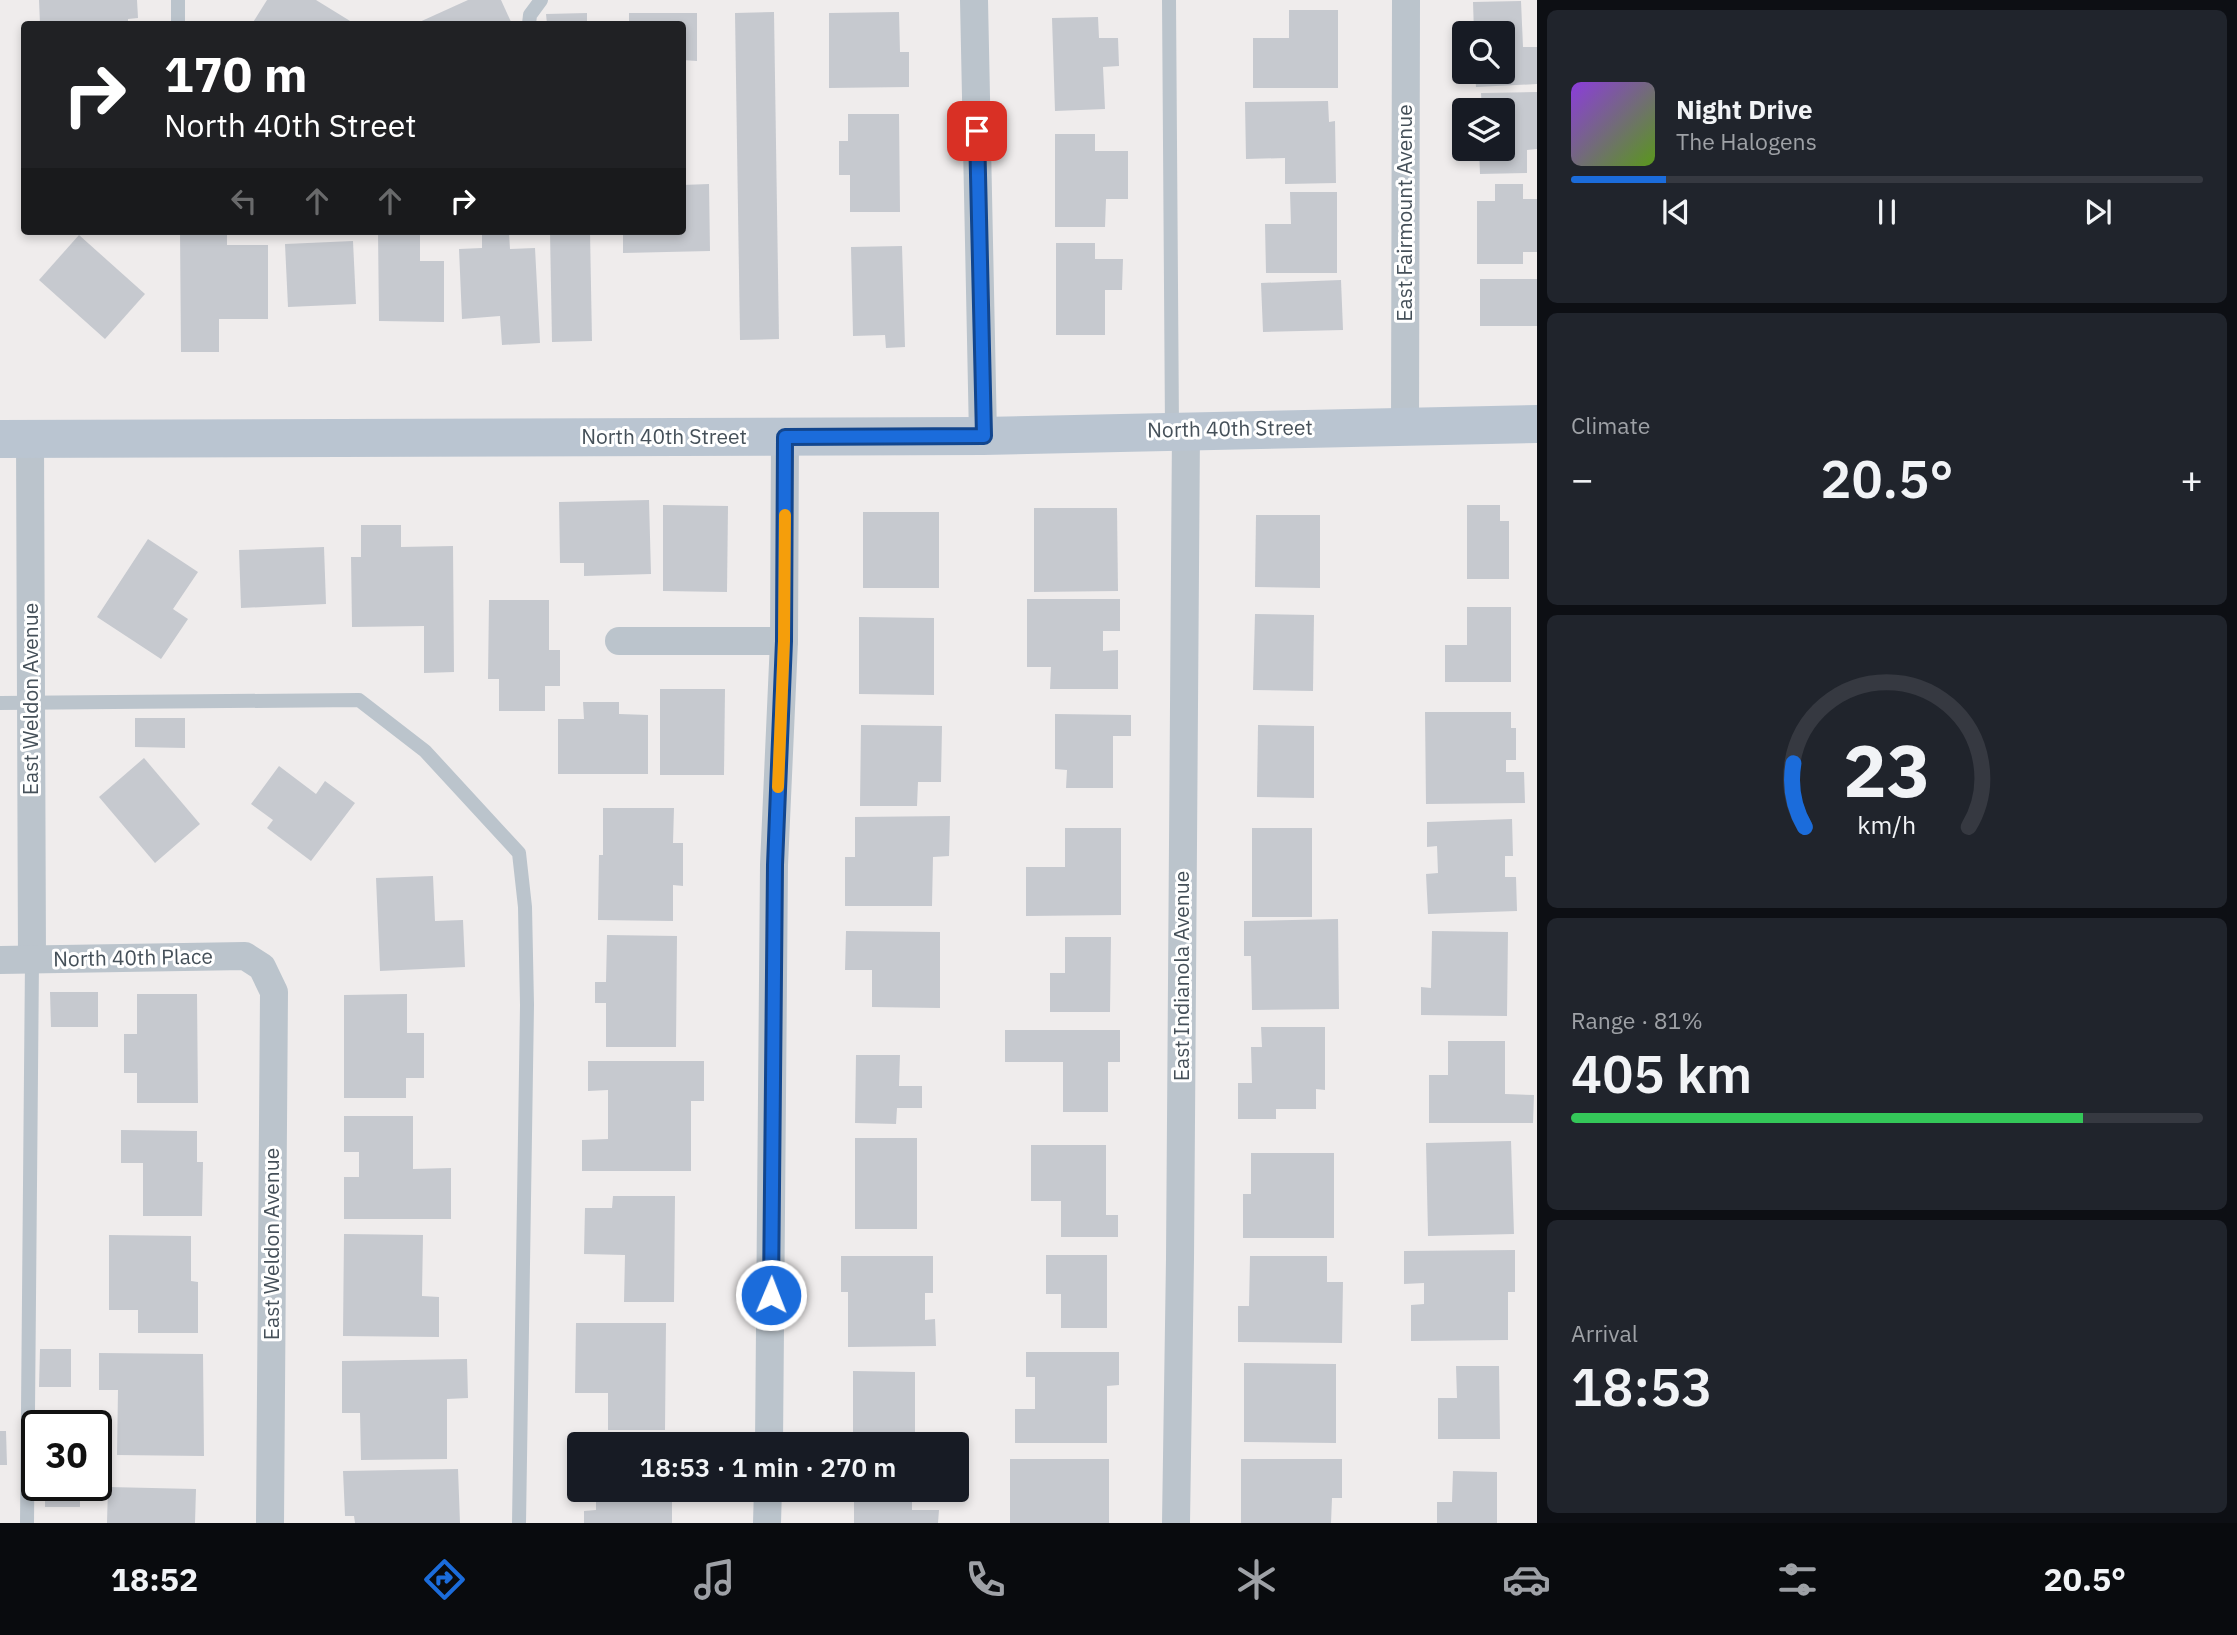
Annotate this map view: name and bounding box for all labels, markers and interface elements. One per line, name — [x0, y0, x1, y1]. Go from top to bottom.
map controls — [1452, 21, 1515, 161]
button: search — [1452, 21, 1515, 84]
text: 170 m — [164, 42, 308, 105]
icon: right — [49, 49, 140, 140]
text: Night Drive — [1676, 92, 1813, 126]
button: layers — [1452, 98, 1515, 161]
pin — [947, 101, 1007, 161]
text: North 40th Street — [164, 104, 417, 146]
street label: East Fairmount Avenue — [1390, 104, 1418, 322]
icon: arrive — [958, 112, 996, 150]
text: The Halogens — [1676, 126, 1817, 156]
icon: left — [225, 182, 263, 220]
icon: ahead — [298, 182, 336, 220]
icon: ahead — [371, 182, 409, 220]
icon: right — [444, 182, 482, 220]
icon: previous — [1657, 193, 1695, 231]
icon: pause — [1868, 193, 1906, 231]
icon: next — [2079, 193, 2117, 231]
text: Climate — [1571, 410, 1650, 440]
street label: North 40th Street — [1147, 413, 1313, 443]
street label: North 40th Street — [581, 422, 747, 450]
text: 20.5° — [1820, 445, 1954, 512]
text: − — [1571, 454, 1594, 503]
text: + — [2180, 454, 2203, 503]
street label: East Weldon Avenue — [16, 603, 44, 795]
text: 23 — [1843, 723, 1931, 818]
text: km/h — [1858, 808, 1916, 841]
street label: East Indianola Avenue — [1167, 871, 1195, 1081]
street label: North 40th Place — [53, 942, 213, 972]
text: Range · 81% — [1571, 1005, 1703, 1035]
text: 405 km — [1571, 1040, 1752, 1107]
street label: East Weldon Avenue — [257, 1148, 285, 1340]
position arrow — [734, 1258, 808, 1332]
text: Arrival — [1571, 1318, 1638, 1348]
text: 18:53 — [1571, 1353, 1712, 1420]
speed limit sign: 30 — [21, 1410, 112, 1501]
text: 18:53 · 1 min · 270 m — [640, 1450, 896, 1484]
icon: directions — [420, 1555, 469, 1604]
icon: music — [690, 1555, 739, 1604]
icon: phone — [961, 1555, 1010, 1604]
icon: climate — [1232, 1555, 1281, 1604]
icon: car — [1502, 1555, 1551, 1604]
icon: filters — [1773, 1555, 1822, 1604]
text: 18:52 — [111, 1558, 198, 1600]
text: 20.5° — [2044, 1558, 2126, 1600]

